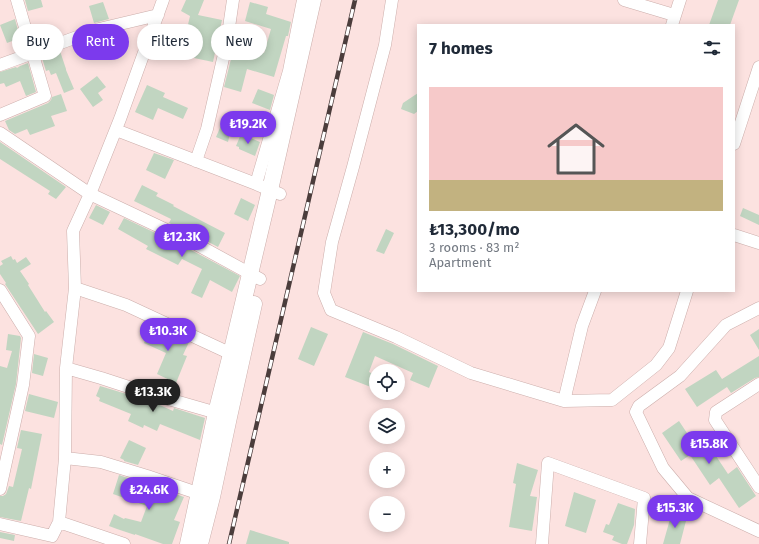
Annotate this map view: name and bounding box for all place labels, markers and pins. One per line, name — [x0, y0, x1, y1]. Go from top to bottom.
pin: ₺19.2K — [215, 111, 281, 145]
pin: ₺12.3K — [149, 224, 215, 258]
pin: ₺10.3K — [135, 318, 201, 352]
pin: ₺13.3K — [120, 379, 186, 413]
pin: ₺15.8K — [676, 431, 742, 465]
pin: ₺24.6K — [116, 477, 182, 511]
pin: ₺15.3K — [642, 495, 708, 529]

